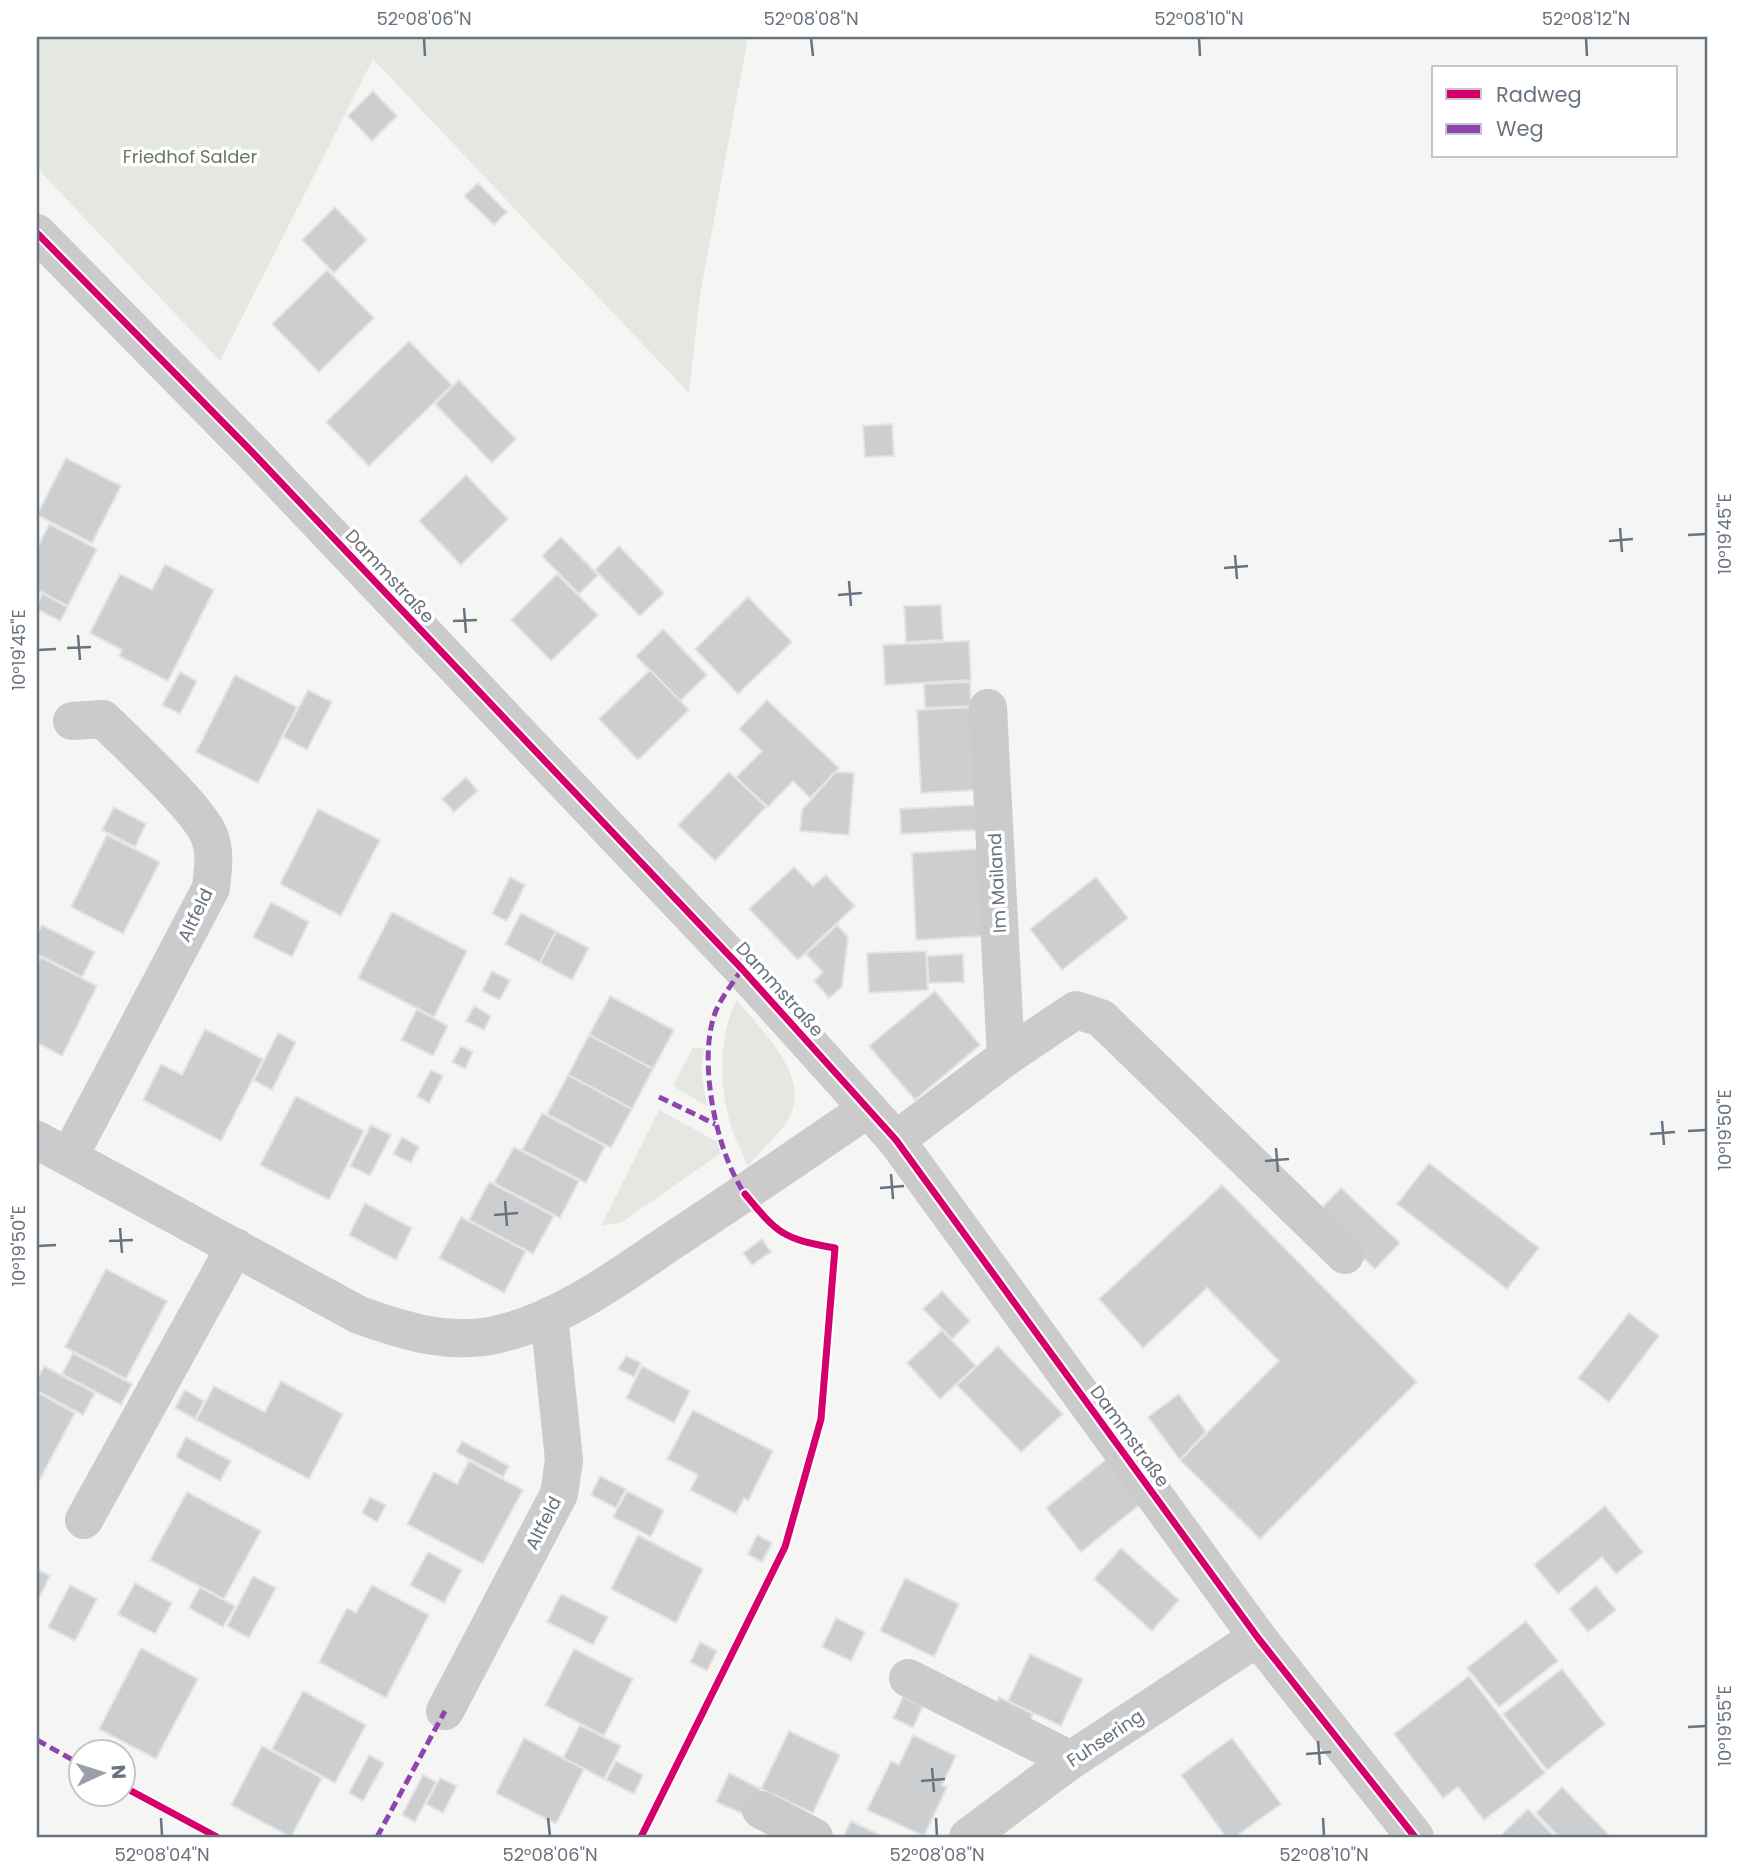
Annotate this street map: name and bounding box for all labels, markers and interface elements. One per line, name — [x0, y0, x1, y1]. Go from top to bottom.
text: 52°08'06"N — [376, 6, 472, 31]
text: 52°08'08"N — [763, 6, 859, 31]
text: 52°08'10"N — [1154, 6, 1244, 31]
text: 52°08'12"N — [1542, 6, 1630, 31]
legend — [1432, 66, 1678, 158]
text: Radweg — [1496, 80, 1582, 109]
text: Weg — [1496, 114, 1544, 143]
park label: Friedhof Salder — [123, 144, 258, 169]
text: 10°19'45"E — [1712, 493, 1737, 575]
street label: Dammstraße — [340, 524, 440, 628]
text: 10°19'45"E — [6, 609, 31, 691]
street label: Im Mailand — [982, 832, 1012, 934]
street label: Altfeld — [171, 884, 219, 946]
street label: Dammstraße — [730, 936, 830, 1042]
text: 10°19'50"E — [1712, 1089, 1737, 1171]
text: 10°19'50"E — [6, 1205, 31, 1287]
street label: Dammstraße — [1085, 1380, 1175, 1492]
street label: Altfeld — [519, 1492, 567, 1554]
text: 10°19'55"E — [1712, 1685, 1737, 1767]
street label: Fuhsering — [1062, 1703, 1148, 1773]
north arrow — [66, 1738, 136, 1808]
text: N — [104, 1764, 132, 1780]
text: 52°08'04"N — [114, 1842, 210, 1867]
text: 52°08'06"N — [502, 1842, 598, 1867]
text: 52°08'08"N — [889, 1842, 985, 1867]
text: 52°08'10"N — [1279, 1842, 1369, 1867]

